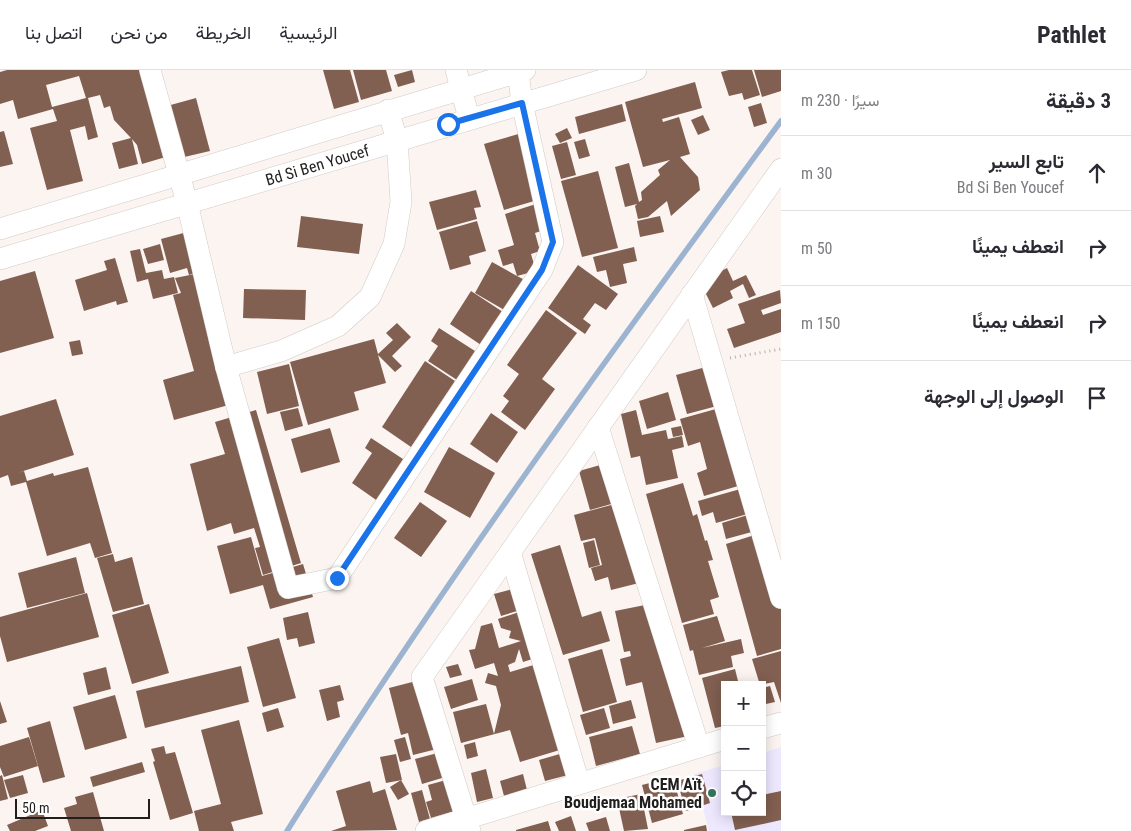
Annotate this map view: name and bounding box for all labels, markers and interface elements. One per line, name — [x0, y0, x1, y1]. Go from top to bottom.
text: Pathlet — [1037, 21, 1106, 49]
text: اتصل بنا — [25, 22, 82, 43]
text: من نحن — [110, 22, 168, 43]
text: الخريطة — [196, 22, 251, 43]
text: الرئيسية — [279, 22, 337, 43]
text: 3 دقيقة — [1046, 89, 1111, 113]
text: سيرًا · 230 m — [801, 91, 879, 110]
route start — [437, 113, 460, 136]
street label: Bd Si Ben Youcef — [263, 141, 372, 190]
text: تابع السير — [989, 150, 1064, 173]
icon: ahead — [1083, 159, 1111, 187]
text: 30 m — [801, 164, 833, 183]
text: Bd Si Ben Youcef — [957, 178, 1064, 197]
icon: right — [1083, 234, 1111, 262]
text: انعطف يمينًا — [972, 235, 1064, 258]
text: 50 m — [801, 239, 833, 258]
icon: right — [1083, 309, 1111, 337]
text: انعطف يمينًا — [972, 310, 1064, 333]
text: 150 m — [801, 314, 840, 333]
icon: arrive — [1083, 384, 1111, 412]
text: الوصول إلى الوجهة — [924, 385, 1064, 408]
route end — [326, 567, 349, 590]
map controls — [721, 681, 766, 816]
button: + — [721, 681, 766, 726]
button: − — [721, 726, 766, 771]
button: locate — [721, 771, 766, 816]
place label: CEM Aït Boudjemaa Mohamed — [564, 775, 702, 812]
marker: CEM Aït Boudjemaa Mohamed — [706, 787, 718, 799]
scale bar — [15, 796, 150, 819]
text: 50 m — [22, 800, 50, 816]

